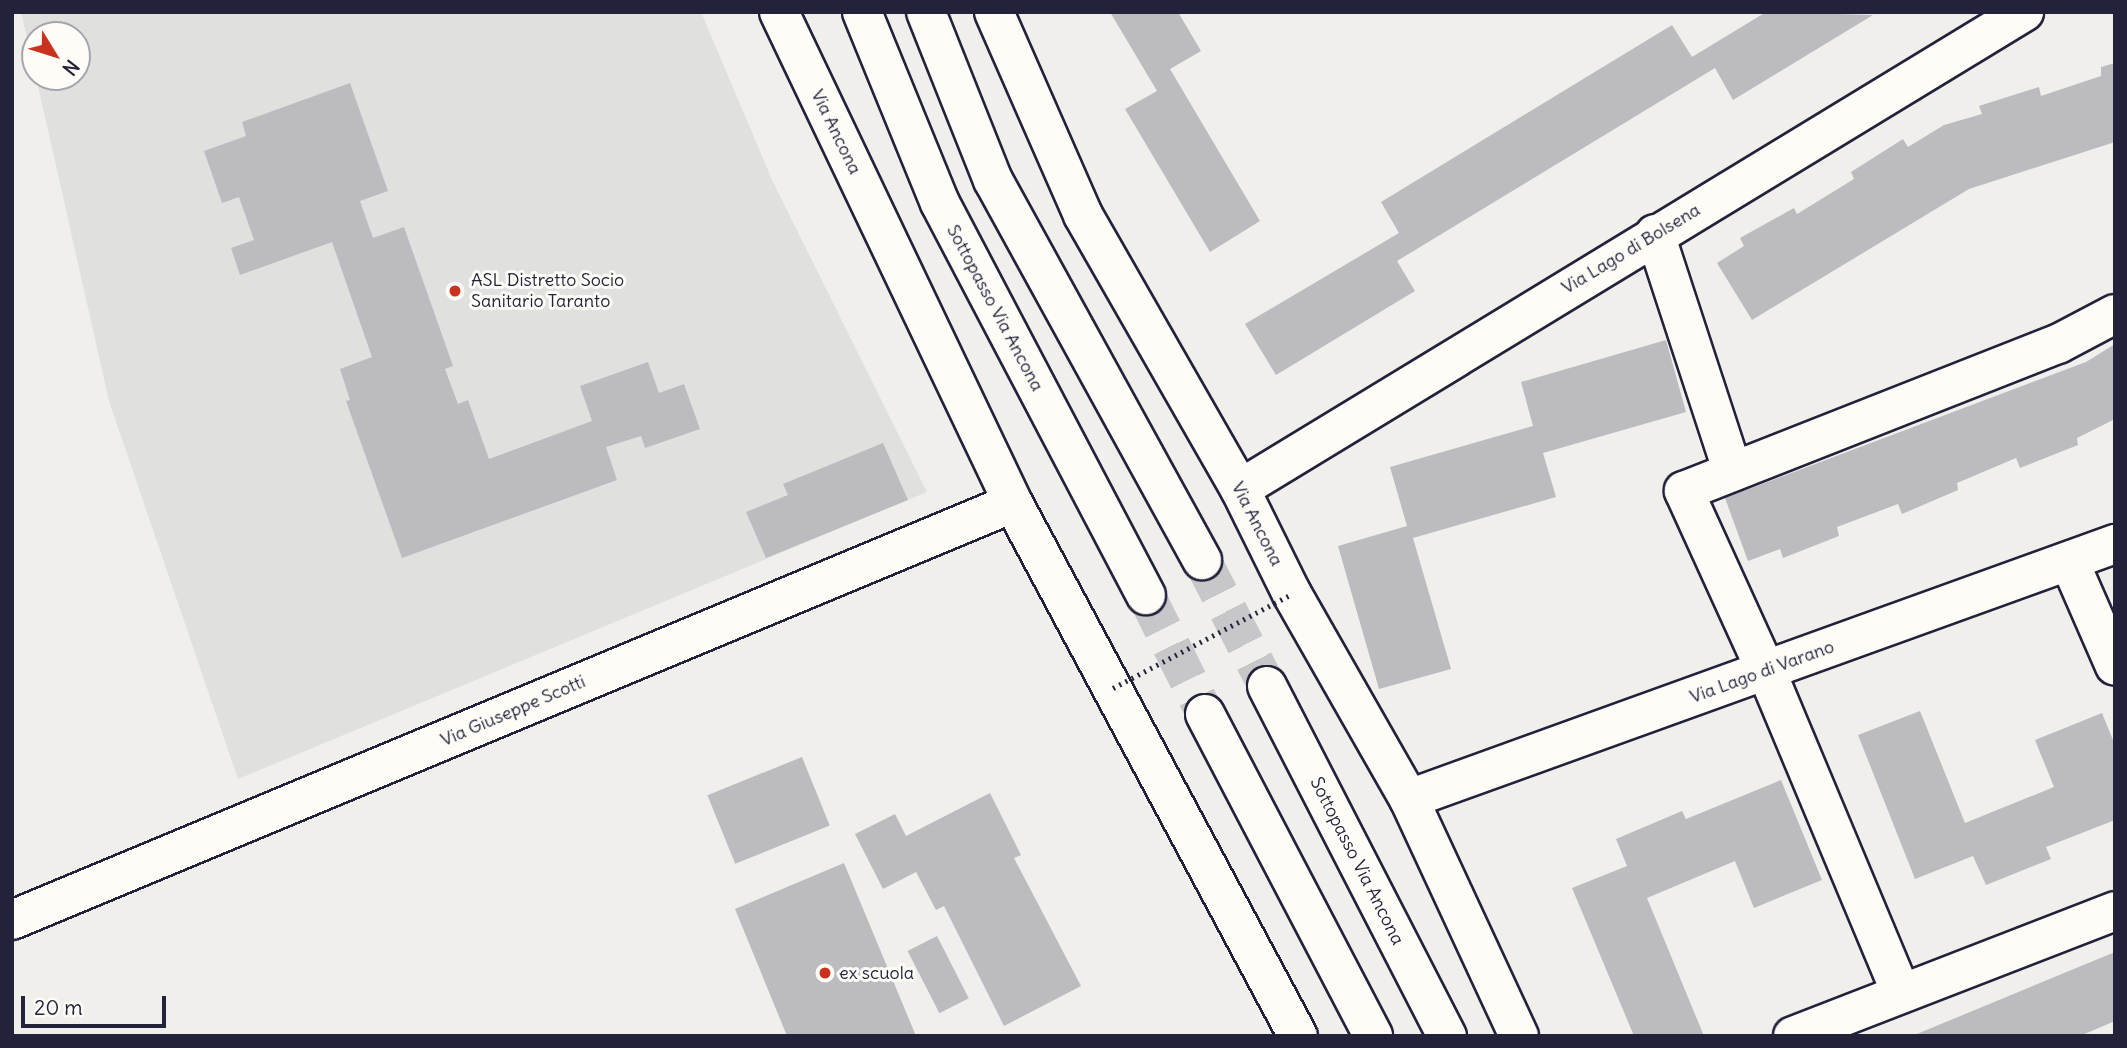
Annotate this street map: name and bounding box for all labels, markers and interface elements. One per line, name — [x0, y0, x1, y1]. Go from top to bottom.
north arrow — [21, 21, 91, 91]
text: N — [57, 55, 84, 80]
street label: Via Ancona — [806, 86, 866, 178]
street label: Via Lago di Bolsena — [1558, 199, 1704, 299]
street label: Sottopasso Via Ancona — [942, 221, 1048, 395]
place label: ASL Distretto Socio Sanitario Taranto — [471, 270, 624, 312]
marker: ASL Distretto Socio Sanitario Taranto — [445, 281, 465, 301]
street label: Via Ancona — [1227, 478, 1287, 570]
street label: Via Lago di Varano — [1687, 636, 1837, 708]
street label: Via Giuseppe Scotti — [437, 671, 589, 751]
street label: Sottopasso Via Ancona — [1305, 774, 1409, 948]
place label: ex scuola — [839, 962, 914, 984]
marker: ex scuola — [817, 965, 833, 981]
scale bar — [24, 982, 170, 1026]
text: 20 m — [34, 994, 83, 1021]

